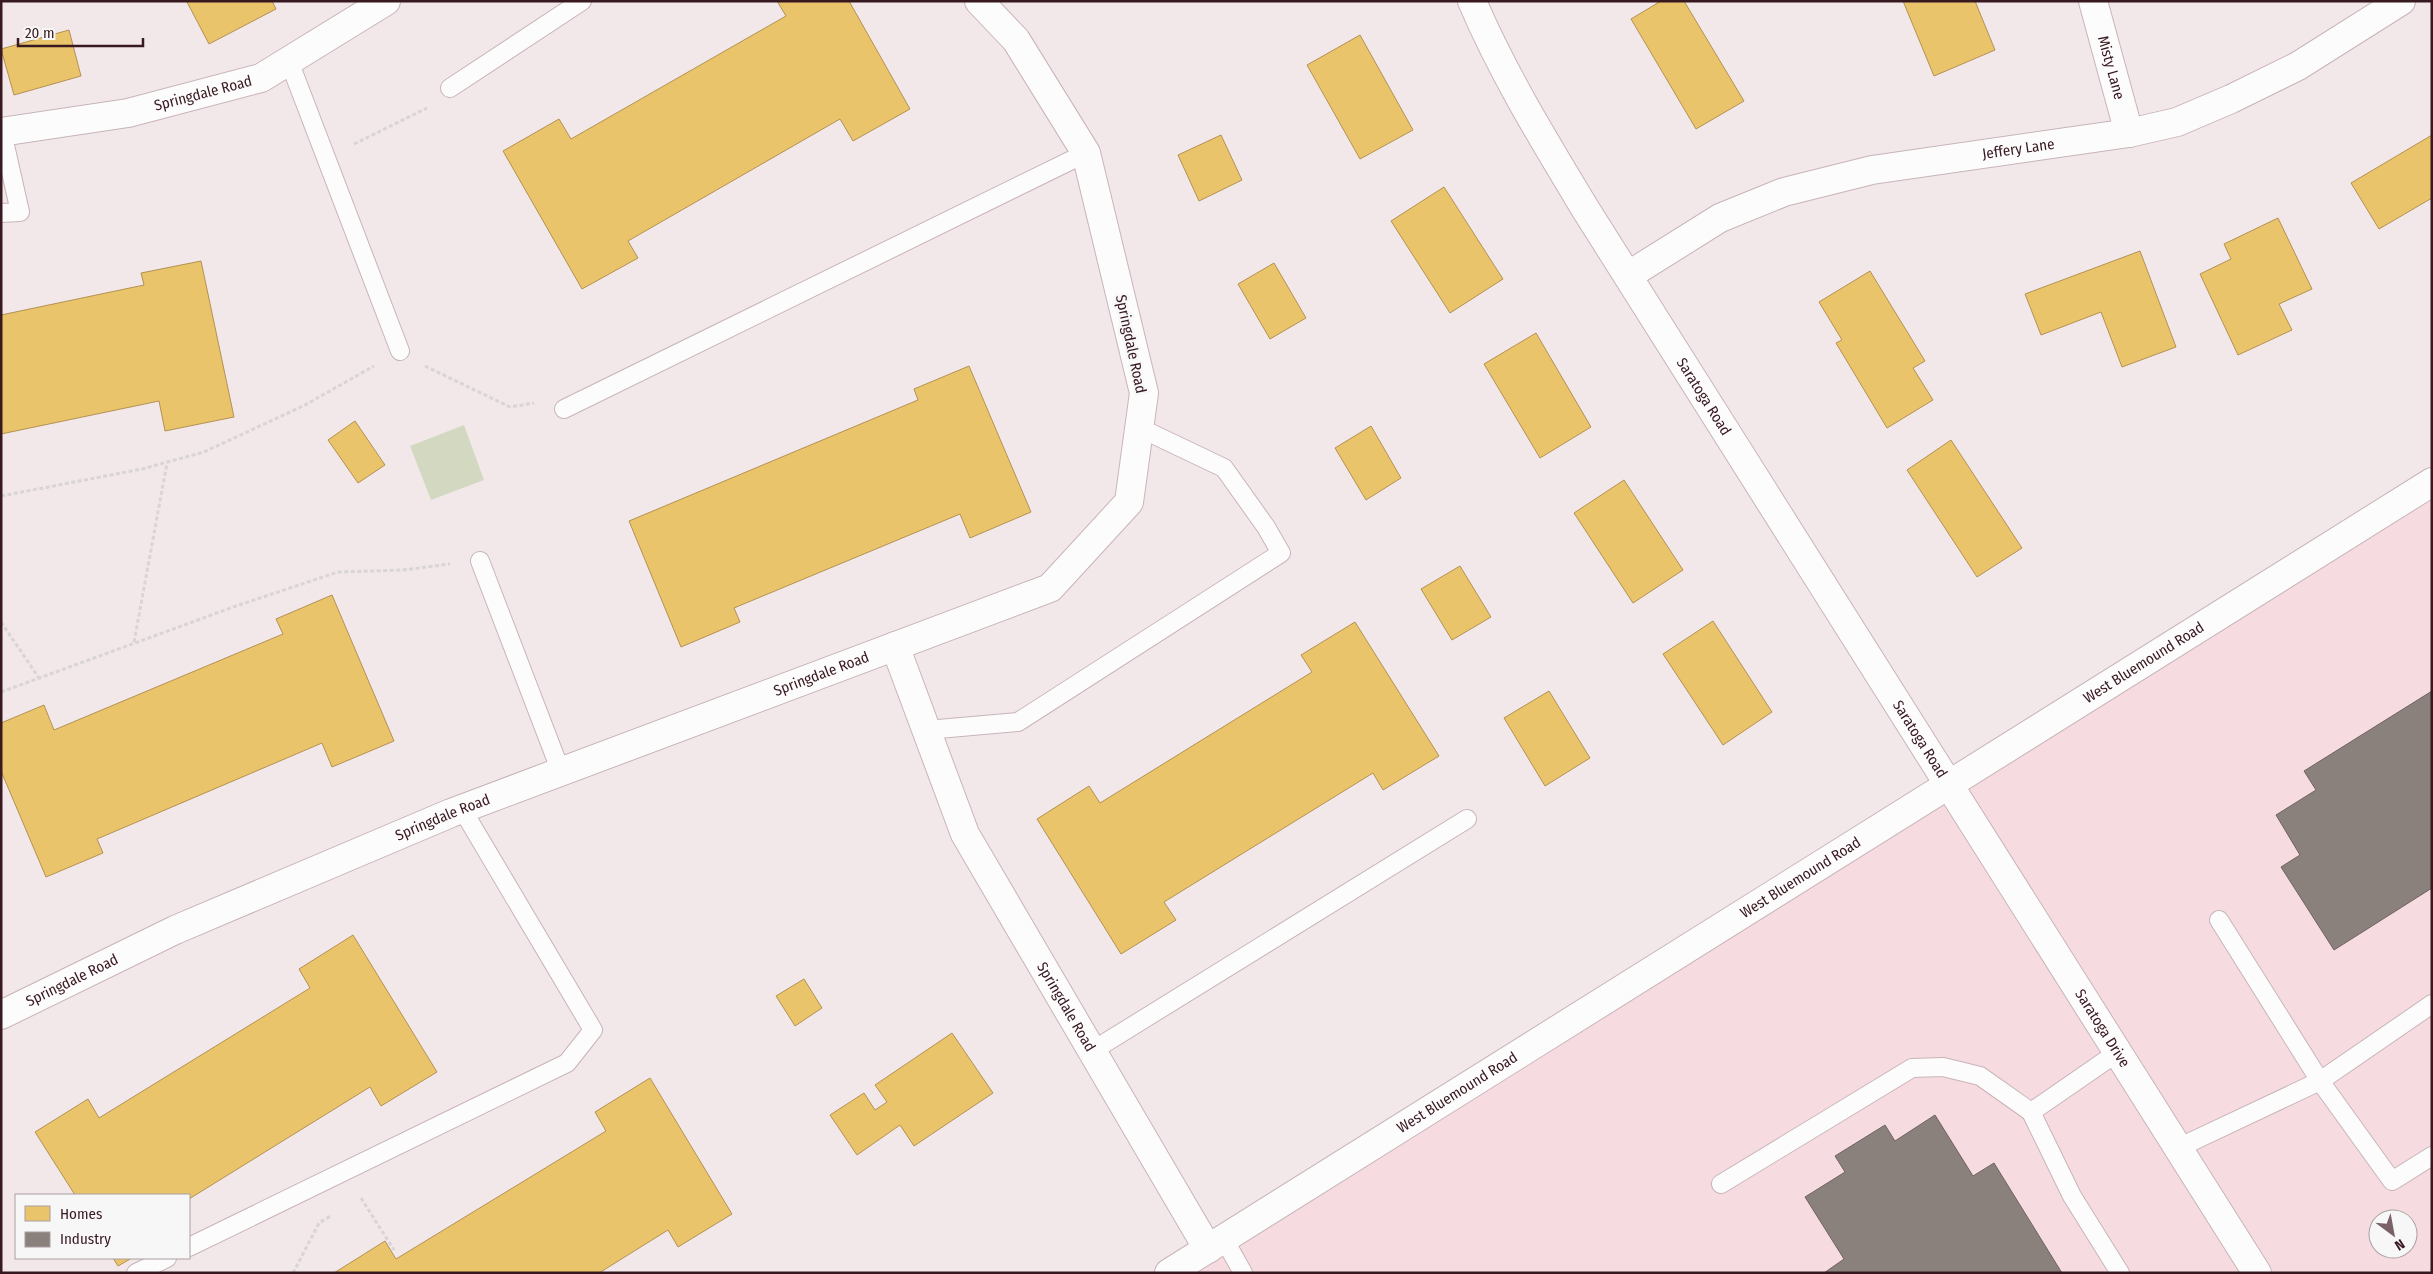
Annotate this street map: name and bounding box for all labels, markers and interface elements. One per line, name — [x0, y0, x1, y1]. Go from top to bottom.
scale bar — [18, 15, 142, 47]
text: 20 m — [25, 24, 55, 42]
street label: Misty Lane — [2094, 34, 2128, 101]
street label: Springdale Road — [152, 72, 254, 115]
street label: Jeffery Lane — [1981, 135, 2056, 163]
street label: Springdale Road — [1112, 293, 1150, 395]
street label: Saratoga Road — [1673, 355, 1735, 439]
street label: West Bluemound Road — [2080, 618, 2207, 707]
street label: Springdale Road — [771, 648, 871, 700]
street label: Saratoga Road — [1889, 697, 1951, 781]
street label: Springdale Road — [393, 790, 492, 845]
street label: West Bluemound Road — [1737, 833, 1864, 922]
street label: Springdale Road — [23, 950, 121, 1010]
street label: Springdale Road — [1033, 959, 1099, 1055]
street label: Saratoga Drive — [2071, 986, 2134, 1071]
street label: West Bluemound Road — [1394, 1048, 1521, 1137]
legend — [15, 1194, 190, 1259]
text: Homes — [60, 1205, 102, 1223]
north arrow — [2368, 1209, 2418, 1259]
text: Industry — [60, 1230, 111, 1248]
text: N — [2392, 1235, 2408, 1254]

